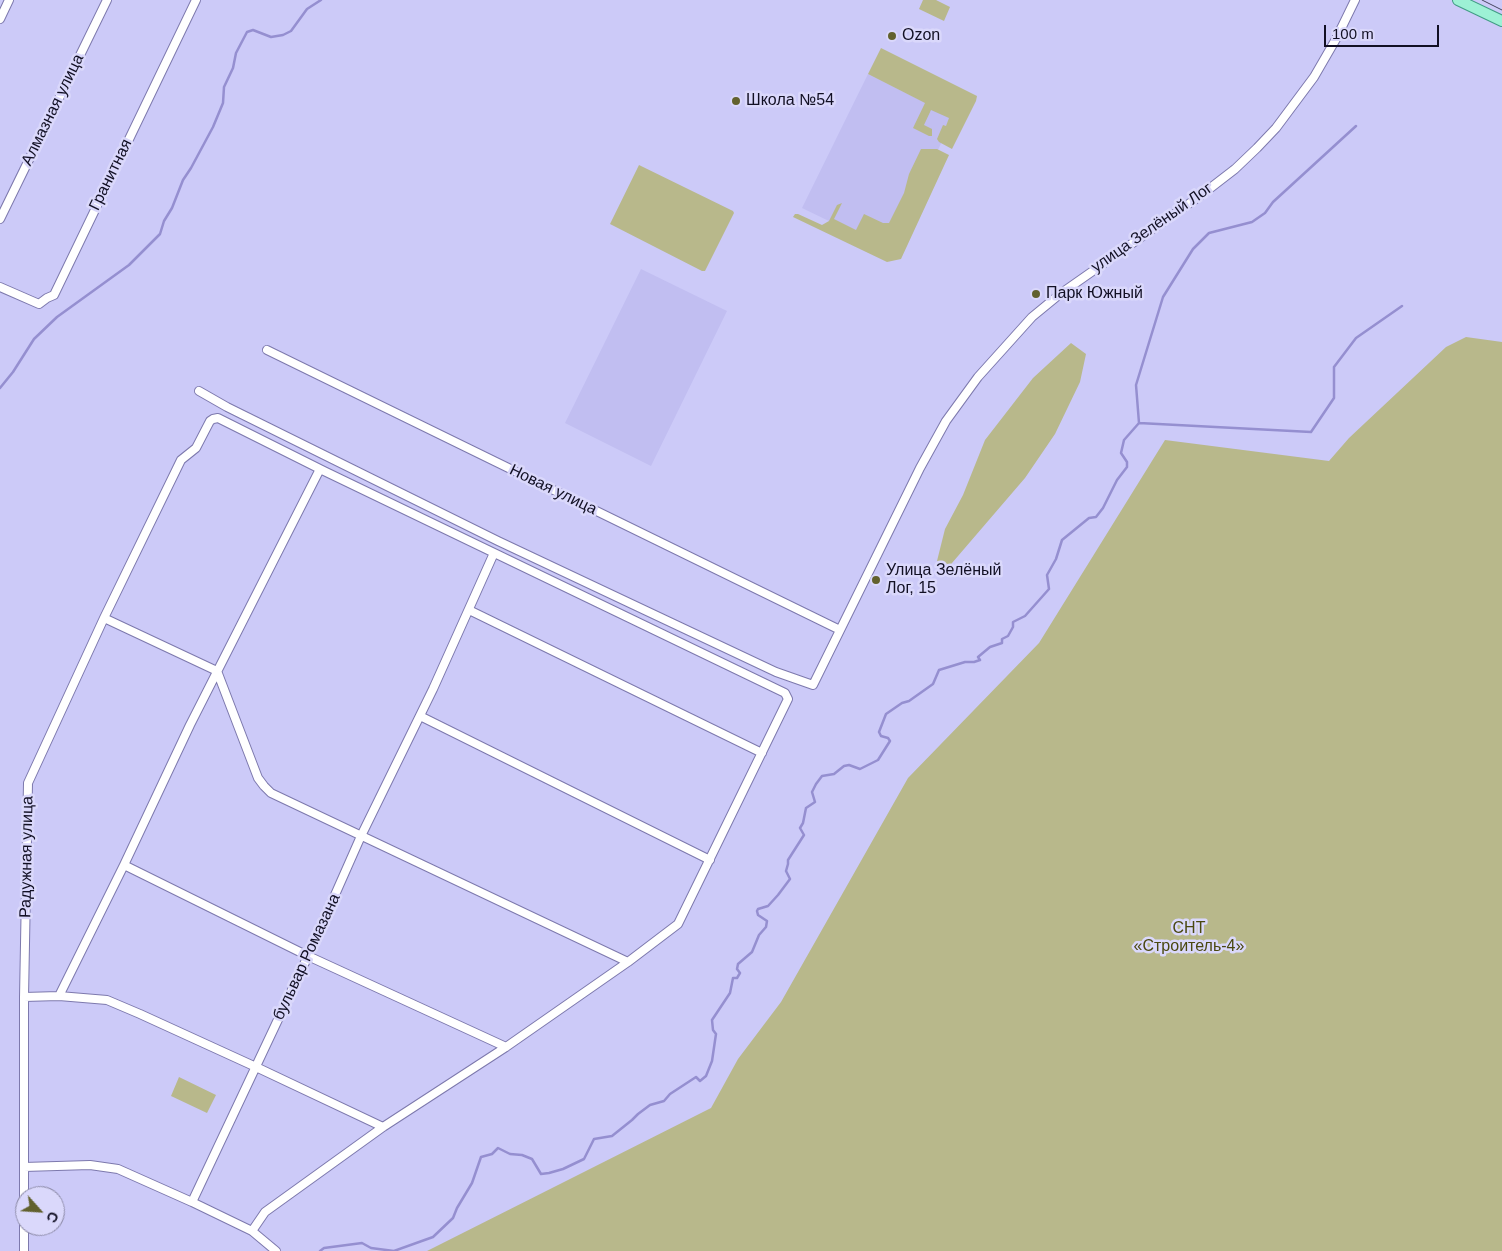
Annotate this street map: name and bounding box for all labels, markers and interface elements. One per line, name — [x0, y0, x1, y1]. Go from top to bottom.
scale bar — [1327, 15, 1442, 47]
text: 100 m — [1332, 25, 1374, 42]
place label: Ozon — [902, 26, 940, 46]
marker: Ozon — [886, 30, 898, 42]
street label: Алмазная улица — [18, 51, 88, 169]
place label: Школа №54 — [746, 91, 834, 111]
marker: Школа №54 — [730, 95, 742, 107]
street label: Гранитная — [85, 136, 137, 214]
street label: улица Зелёный Лог — [1088, 179, 1216, 277]
place label: Парк Южный — [1046, 284, 1143, 304]
marker: Парк Южный — [1030, 288, 1042, 300]
street label: Новая улица — [506, 461, 600, 519]
place label: Улица Зелёный Лог, 15 — [886, 561, 1001, 599]
marker: Улица Зелёный Лог, 15 — [870, 574, 882, 586]
street label: Радужная улица — [16, 796, 38, 918]
street label: бульвар Ромазана — [269, 891, 345, 1023]
park label: СНТ «Строитель-4» — [1134, 919, 1244, 957]
north arrow — [15, 1186, 65, 1236]
text: С — [43, 1209, 62, 1225]

